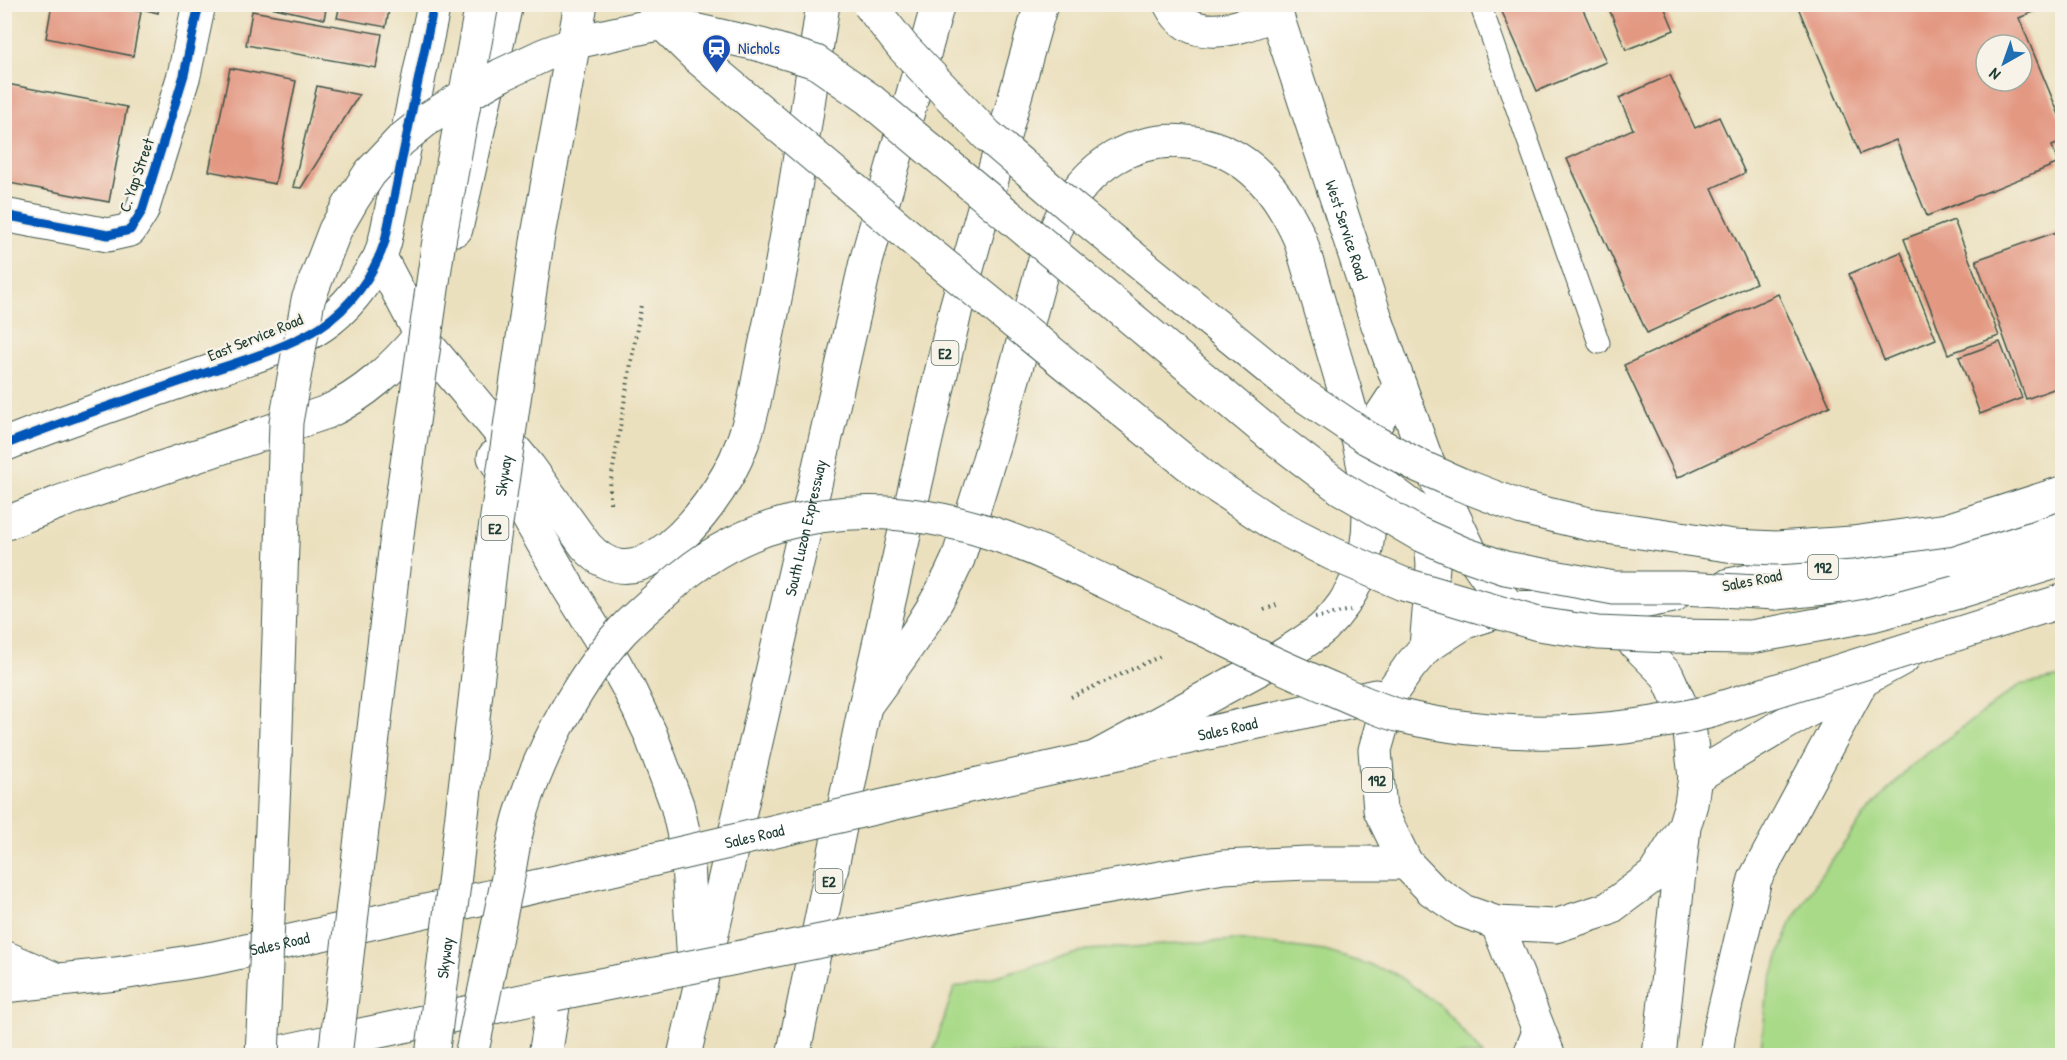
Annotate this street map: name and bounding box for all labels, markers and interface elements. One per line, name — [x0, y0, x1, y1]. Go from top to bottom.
station icon: Nichols — [701, 32, 733, 74]
north arrow — [1974, 33, 2034, 93]
place label: Nichols — [738, 37, 780, 59]
text: N — [1984, 63, 2005, 86]
street label: C. Yap Street — [113, 135, 159, 215]
street label: West Service Road — [1320, 177, 1374, 283]
street label: East Service Road — [204, 308, 306, 366]
road number: E2 — [932, 341, 958, 365]
street label: Skyway — [489, 453, 517, 497]
street label: South Luzon Expressway — [779, 457, 831, 598]
road number: E2 — [482, 516, 508, 540]
road number: 192 — [1808, 555, 1838, 579]
street label: Sales Road — [1720, 563, 1784, 597]
street label: Sales Road — [1196, 711, 1259, 746]
road number: 192 — [1362, 768, 1392, 792]
street label: Sales Road — [722, 818, 786, 854]
road number: E2 — [816, 869, 842, 893]
street label: Sales Road — [248, 926, 311, 961]
street label: Skyway — [431, 936, 458, 980]

